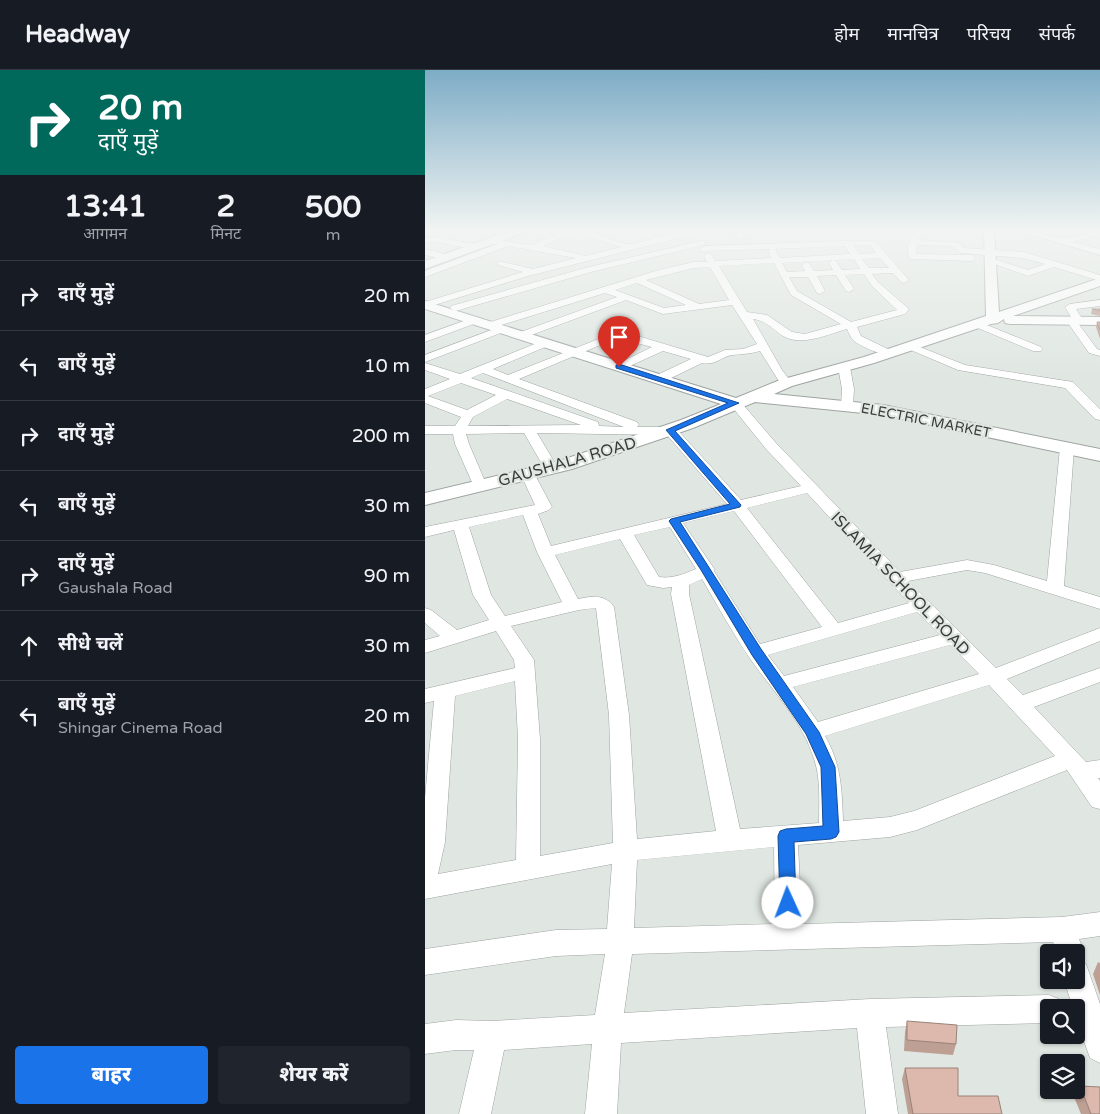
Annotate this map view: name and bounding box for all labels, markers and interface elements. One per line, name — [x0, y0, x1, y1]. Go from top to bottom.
text: Headway — [25, 20, 130, 49]
text: होम — [834, 23, 859, 45]
text: मानचित्र — [887, 23, 939, 45]
text: परिचय — [967, 23, 1011, 45]
text: संपर्क — [1039, 23, 1075, 45]
text: 20 m — [98, 87, 183, 129]
icon: right — [15, 90, 80, 155]
text: दाएँ मुड़ें — [98, 129, 158, 155]
text: 13:41 — [64, 188, 147, 225]
text: 2 — [216, 188, 235, 225]
text: 500 — [305, 189, 361, 226]
text: आगमन — [83, 224, 127, 244]
text: मिनट — [210, 224, 241, 244]
text: m — [326, 225, 340, 245]
icon: right — [15, 282, 43, 310]
text: दाएँ मुड़ें — [58, 283, 114, 305]
text: 20 m — [364, 285, 410, 307]
pin — [598, 316, 640, 367]
icon: arrive — [605, 323, 633, 351]
icon: left — [15, 352, 43, 380]
text: बाएँ मुड़ें — [58, 353, 115, 375]
text: 10 m — [364, 355, 410, 377]
street label: ELECTRIC MARKET — [859, 400, 993, 442]
icon: right — [15, 422, 43, 450]
text: दाएँ मुड़ें — [58, 423, 114, 445]
text: 200 m — [352, 425, 410, 447]
street label: GAUSHALA ROAD — [496, 433, 639, 491]
icon: left — [15, 492, 43, 520]
text: बाएँ मुड़ें — [58, 493, 115, 515]
text: 30 m — [364, 495, 410, 517]
street label: ISLAMIA SCHOOL ROAD — [826, 508, 974, 660]
text: दाएँ मुड़ें — [58, 553, 114, 575]
icon: right — [15, 562, 43, 590]
text: 90 m — [364, 565, 410, 587]
text: Gaushala Road — [58, 578, 173, 598]
icon: ahead — [15, 632, 43, 660]
text: सीधे चलें — [58, 633, 123, 655]
text: 30 m — [364, 635, 410, 657]
text: बाएँ मुड़ें — [58, 693, 115, 715]
icon: left — [15, 702, 43, 730]
text: 20 m — [364, 705, 410, 727]
text: Shingar Cinema Road — [58, 718, 223, 738]
position arrow — [761, 876, 813, 928]
map controls — [1040, 944, 1085, 1099]
button: sound — [1040, 944, 1085, 989]
button: search — [1040, 999, 1085, 1044]
button: बाहर — [15, 1046, 208, 1104]
button: शेयर करें — [218, 1046, 410, 1104]
button: layers — [1040, 1054, 1085, 1099]

